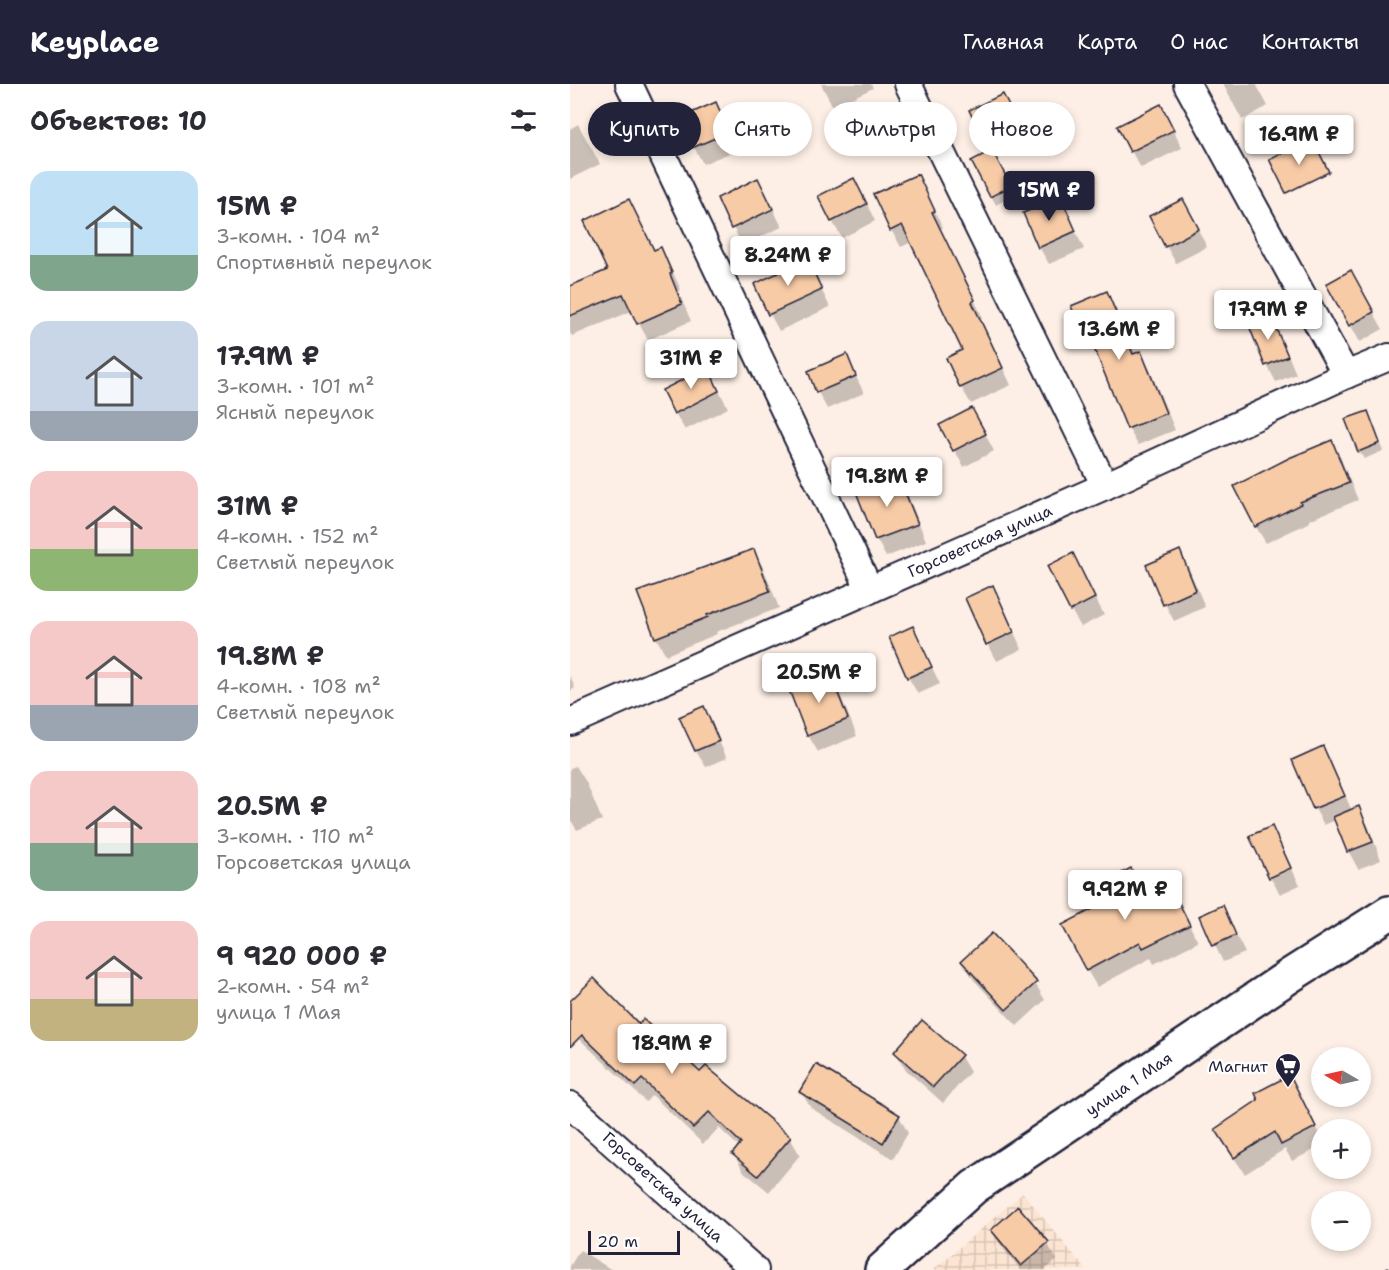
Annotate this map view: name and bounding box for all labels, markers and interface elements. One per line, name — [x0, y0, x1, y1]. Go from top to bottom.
text: Keyplace — [30, 23, 160, 61]
text: Главная — [963, 28, 1044, 56]
text: Карта — [1077, 28, 1137, 56]
text: О нас — [1170, 28, 1228, 56]
text: Контакты — [1261, 28, 1359, 56]
chip: Купить — [588, 102, 701, 156]
chip: Снять — [713, 102, 812, 156]
chip: Фильтры — [824, 102, 957, 156]
chip: Новое — [969, 102, 1075, 156]
text: Объектов: 10 — [30, 103, 207, 138]
icon: filters — [507, 104, 540, 137]
pin: 16.9M ₽ — [1244, 115, 1354, 166]
text: 16.9M ₽ — [1259, 121, 1339, 147]
pin: 15M ₽ — [1007, 171, 1091, 222]
text: 15M ₽ — [1018, 177, 1080, 203]
text: 15M ₽ — [216, 188, 298, 223]
icon: home — [78, 195, 150, 267]
text: 3-комн. · 104 m² — [216, 223, 380, 249]
pin: 8.24M ₽ — [733, 236, 843, 287]
text: 8.24M ₽ — [744, 242, 832, 268]
text: Спортивный переулок — [216, 249, 432, 275]
pin: 17.9M ₽ — [1213, 290, 1323, 341]
text: 17.9M ₽ — [1228, 296, 1308, 322]
pin: 13.6M ₽ — [1064, 310, 1174, 361]
text: 13.6M ₽ — [1078, 316, 1160, 342]
text: 17.9M ₽ — [216, 338, 320, 373]
pin: 31M ₽ — [649, 339, 733, 390]
icon: home — [78, 345, 150, 417]
text: 31M ₽ — [659, 345, 723, 371]
text: 3-комн. · 101 m² — [216, 373, 374, 399]
text: Ясный переулок — [216, 399, 374, 425]
pin: 19.8M ₽ — [832, 457, 942, 508]
text: 19.8M ₽ — [845, 463, 929, 489]
text: 31M ₽ — [216, 488, 299, 523]
icon: home — [78, 495, 150, 567]
street label: Горсоветская улица — [905, 500, 1055, 582]
text: 4-комн. · 152 m² — [216, 523, 378, 549]
text: Светлый переулок — [216, 549, 394, 575]
text: 19.8M ₽ — [216, 638, 324, 673]
icon: home — [78, 645, 150, 717]
pin: 20.5M ₽ — [764, 653, 874, 704]
text: 20.5M ₽ — [776, 659, 862, 685]
text: 4-комн. · 108 m² — [216, 673, 381, 699]
text: Светлый переулок — [216, 699, 394, 725]
text: 20.5M ₽ — [216, 788, 328, 823]
icon: home — [78, 795, 150, 867]
text: 3-комн. · 110 m² — [216, 823, 374, 849]
text: Горсоветская улица — [216, 849, 411, 875]
pin: 9.92M ₽ — [1070, 870, 1180, 921]
text: 9.92M ₽ — [1082, 876, 1168, 902]
text: 9 920 000 ₽ — [216, 938, 387, 973]
icon: home — [78, 945, 150, 1017]
text: 2-комн. · 54 m² — [216, 973, 370, 999]
text: улица 1 Мая — [216, 999, 341, 1025]
pin: 18.9M ₽ — [617, 1024, 727, 1075]
text: 18.9M ₽ — [631, 1030, 713, 1056]
street label: улица 1 Мая — [1082, 1047, 1176, 1121]
north arrow — [1311, 1047, 1371, 1107]
map controls — [1311, 1047, 1371, 1251]
supermarket icon: Магнит — [1273, 1051, 1303, 1089]
place label: Магнит — [1208, 1056, 1269, 1077]
button: + — [1311, 1119, 1371, 1179]
street label: Горсоветская улица — [598, 1127, 728, 1247]
button: − — [1311, 1191, 1371, 1251]
scale bar — [588, 1228, 680, 1256]
text: 20 m — [597, 1231, 638, 1252]

